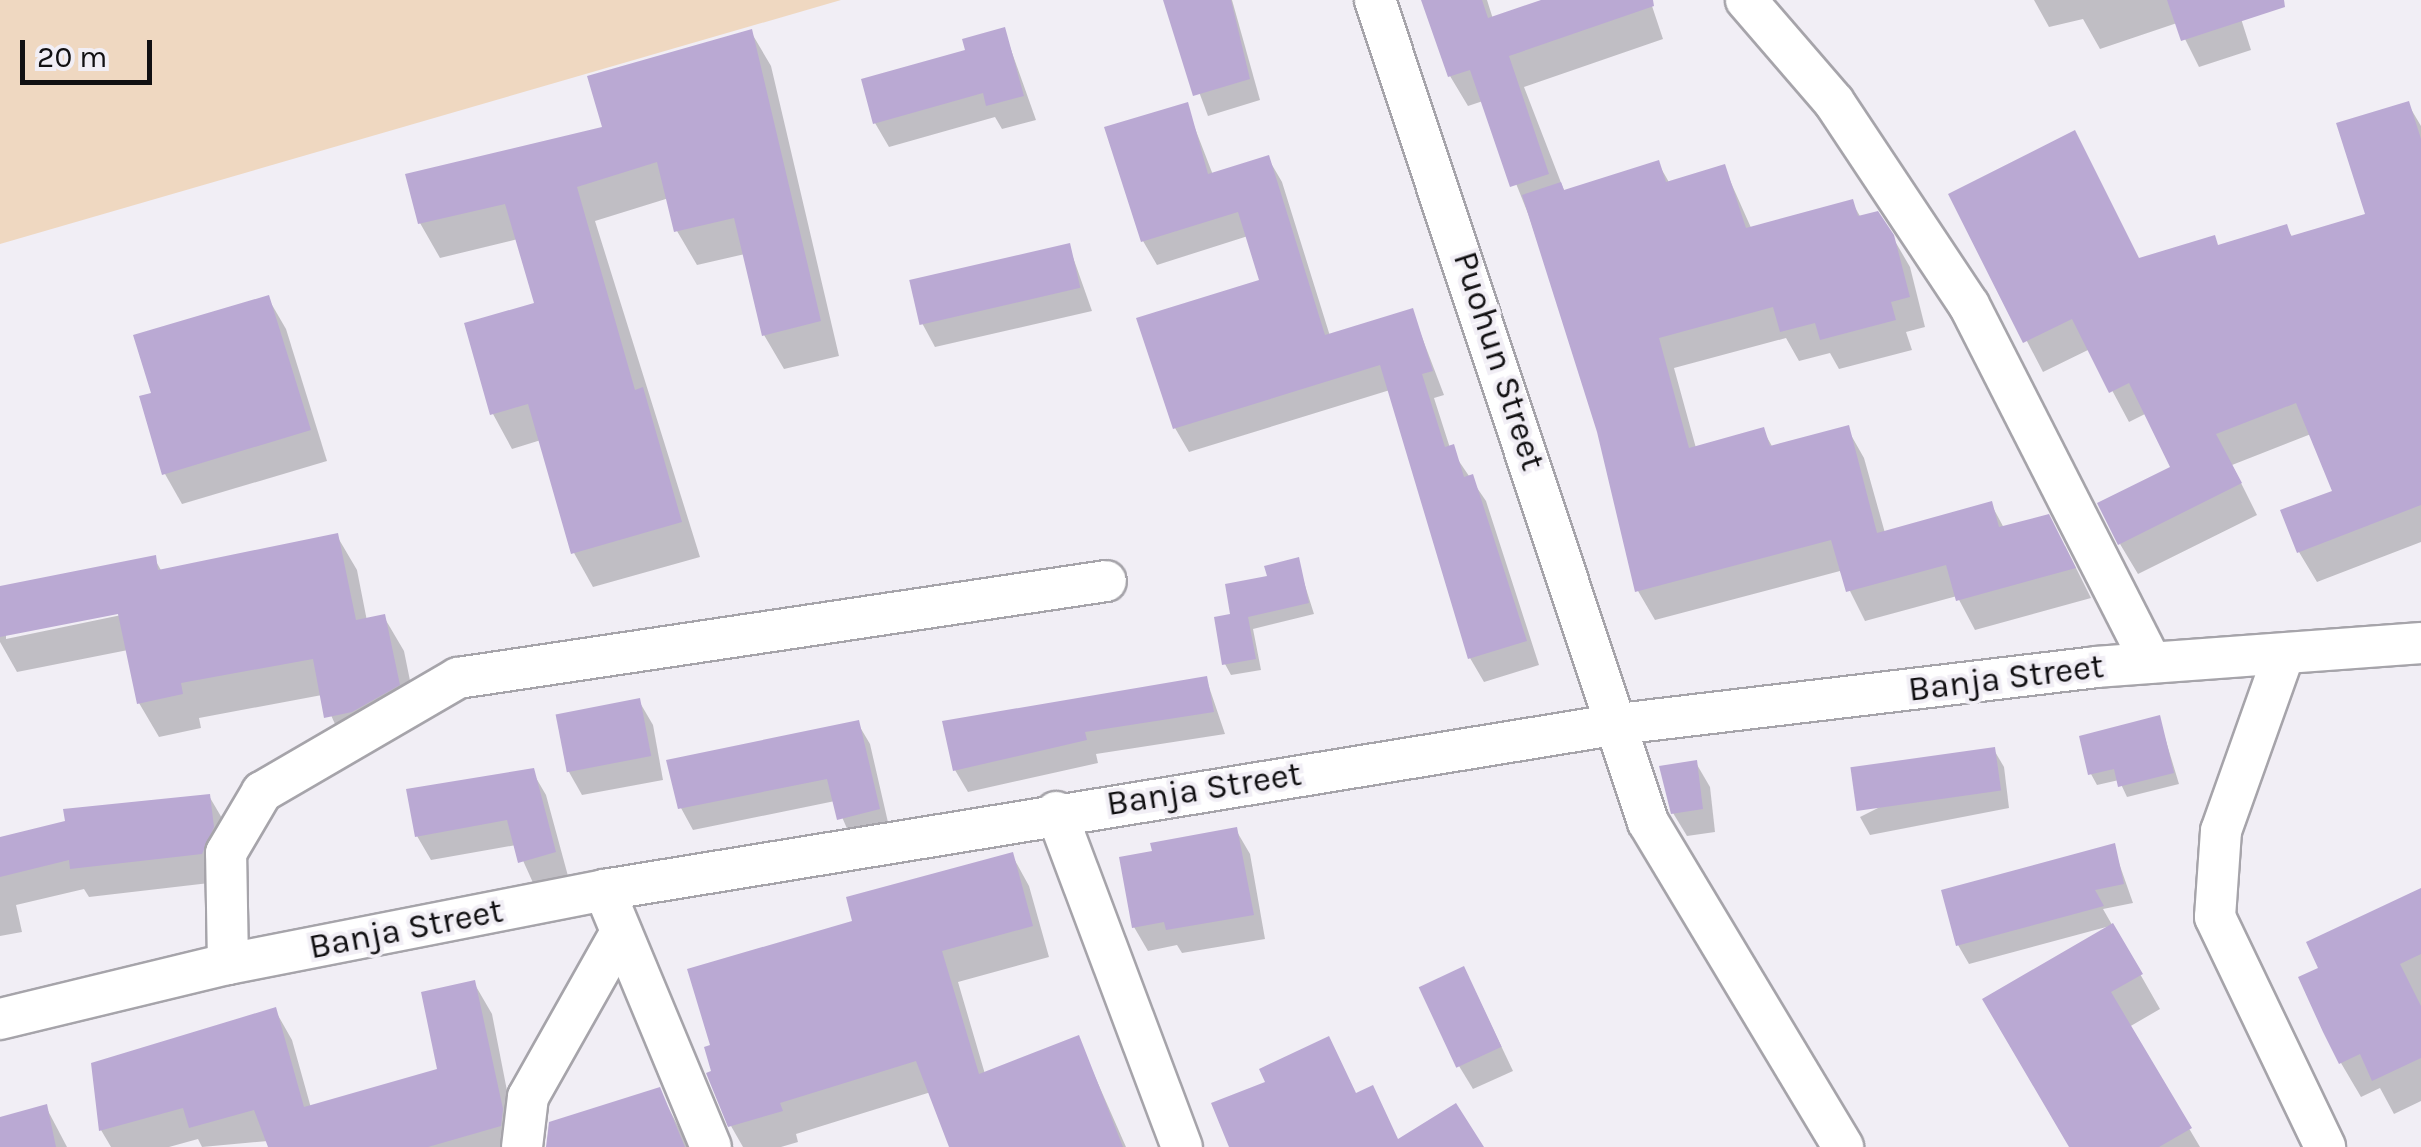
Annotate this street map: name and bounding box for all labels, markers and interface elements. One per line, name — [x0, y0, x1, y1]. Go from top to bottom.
scale bar — [25, 20, 158, 82]
text: 20 m — [37, 39, 107, 75]
street label: Puohun Street — [1444, 246, 1554, 476]
street label: Banja Street — [1906, 645, 2106, 711]
street label: Banja Street — [1104, 753, 1304, 825]
street label: Banja Street — [305, 890, 507, 968]

